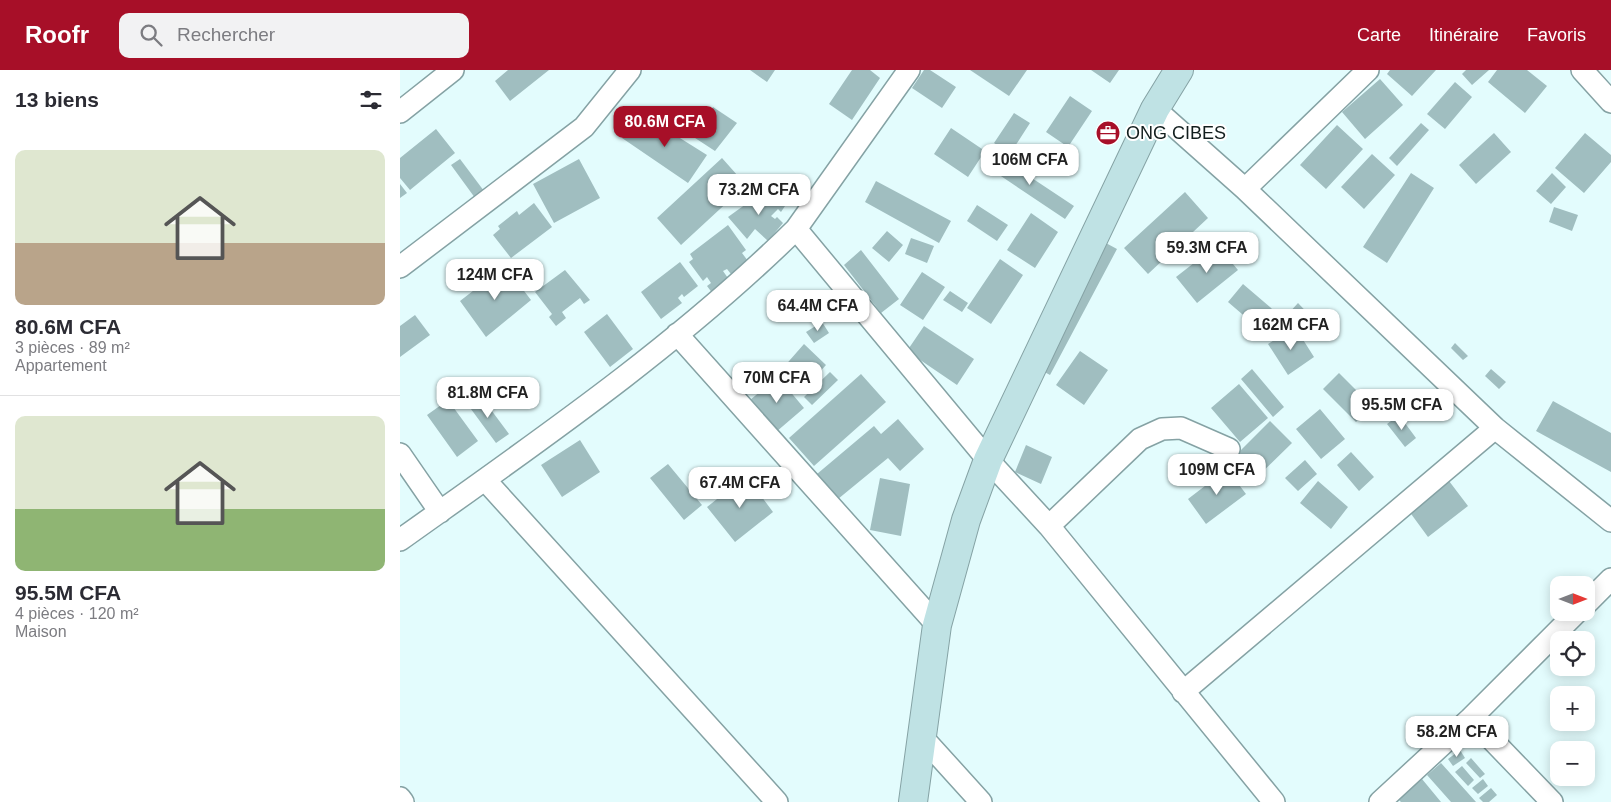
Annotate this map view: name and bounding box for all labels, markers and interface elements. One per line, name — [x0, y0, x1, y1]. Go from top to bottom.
search box — [119, 13, 469, 58]
text: Roofr — [25, 21, 89, 48]
icon: search — [137, 21, 165, 49]
text: Rechercher — [177, 24, 275, 45]
text: Carte — [1357, 25, 1401, 45]
text: Itinéraire — [1429, 25, 1499, 45]
text: Favoris — [1527, 25, 1586, 45]
icon: filters — [357, 86, 385, 114]
text: 13 biens — [15, 88, 99, 111]
pin: 80.6M CFA — [608, 106, 722, 148]
text: 80.6M CFA — [625, 113, 705, 130]
office icon: ONG CIBES — [1095, 120, 1121, 146]
place label: ONG CIBES — [1126, 123, 1226, 143]
pin: 106M CFA — [978, 144, 1082, 186]
text: 106M CFA — [992, 151, 1068, 168]
pin: 73.2M CFA — [702, 174, 816, 216]
text: 73.2M CFA — [719, 181, 799, 198]
icon: home — [155, 183, 245, 273]
pin: 59.3M CFA — [1150, 232, 1264, 274]
text: 59.3M CFA — [1167, 239, 1247, 256]
pin: 124M CFA — [443, 258, 547, 301]
text: 124M CFA — [457, 266, 533, 283]
pin: 64.4M CFA — [761, 290, 875, 332]
text: 64.4M CFA — [778, 297, 858, 314]
pin: 162M CFA — [1239, 308, 1343, 351]
text: 80.6M CFA — [15, 315, 121, 338]
text: 162M CFA — [1253, 316, 1329, 333]
text: 3 pièces · 89 m² — [15, 339, 130, 356]
text: Appartement — [15, 357, 107, 374]
pin: 70M CFA — [731, 362, 823, 404]
text: 70M CFA — [743, 369, 811, 386]
pin: 81.8M CFA — [431, 376, 545, 419]
text: 81.8M CFA — [448, 384, 528, 401]
pin: 95.5M CFA — [1345, 388, 1459, 431]
text: 95.5M CFA — [1362, 396, 1442, 413]
icon: home — [155, 448, 245, 538]
pin: 109M CFA — [1165, 454, 1269, 496]
text: 109M CFA — [1179, 461, 1255, 478]
pin: 67.4M CFA — [683, 466, 797, 509]
text: 67.4M CFA — [700, 474, 780, 491]
north arrow — [1550, 576, 1595, 621]
map controls — [1550, 576, 1595, 786]
text: 95.5M CFA — [15, 581, 121, 604]
text: 4 pièces · 120 m² — [15, 605, 139, 622]
text: Maison — [15, 623, 67, 640]
button: locate — [1550, 631, 1595, 676]
button: + — [1550, 686, 1595, 731]
pin: 58.2M CFA — [1400, 716, 1514, 758]
text: 58.2M CFA — [1417, 723, 1497, 740]
button: − — [1550, 741, 1595, 786]

